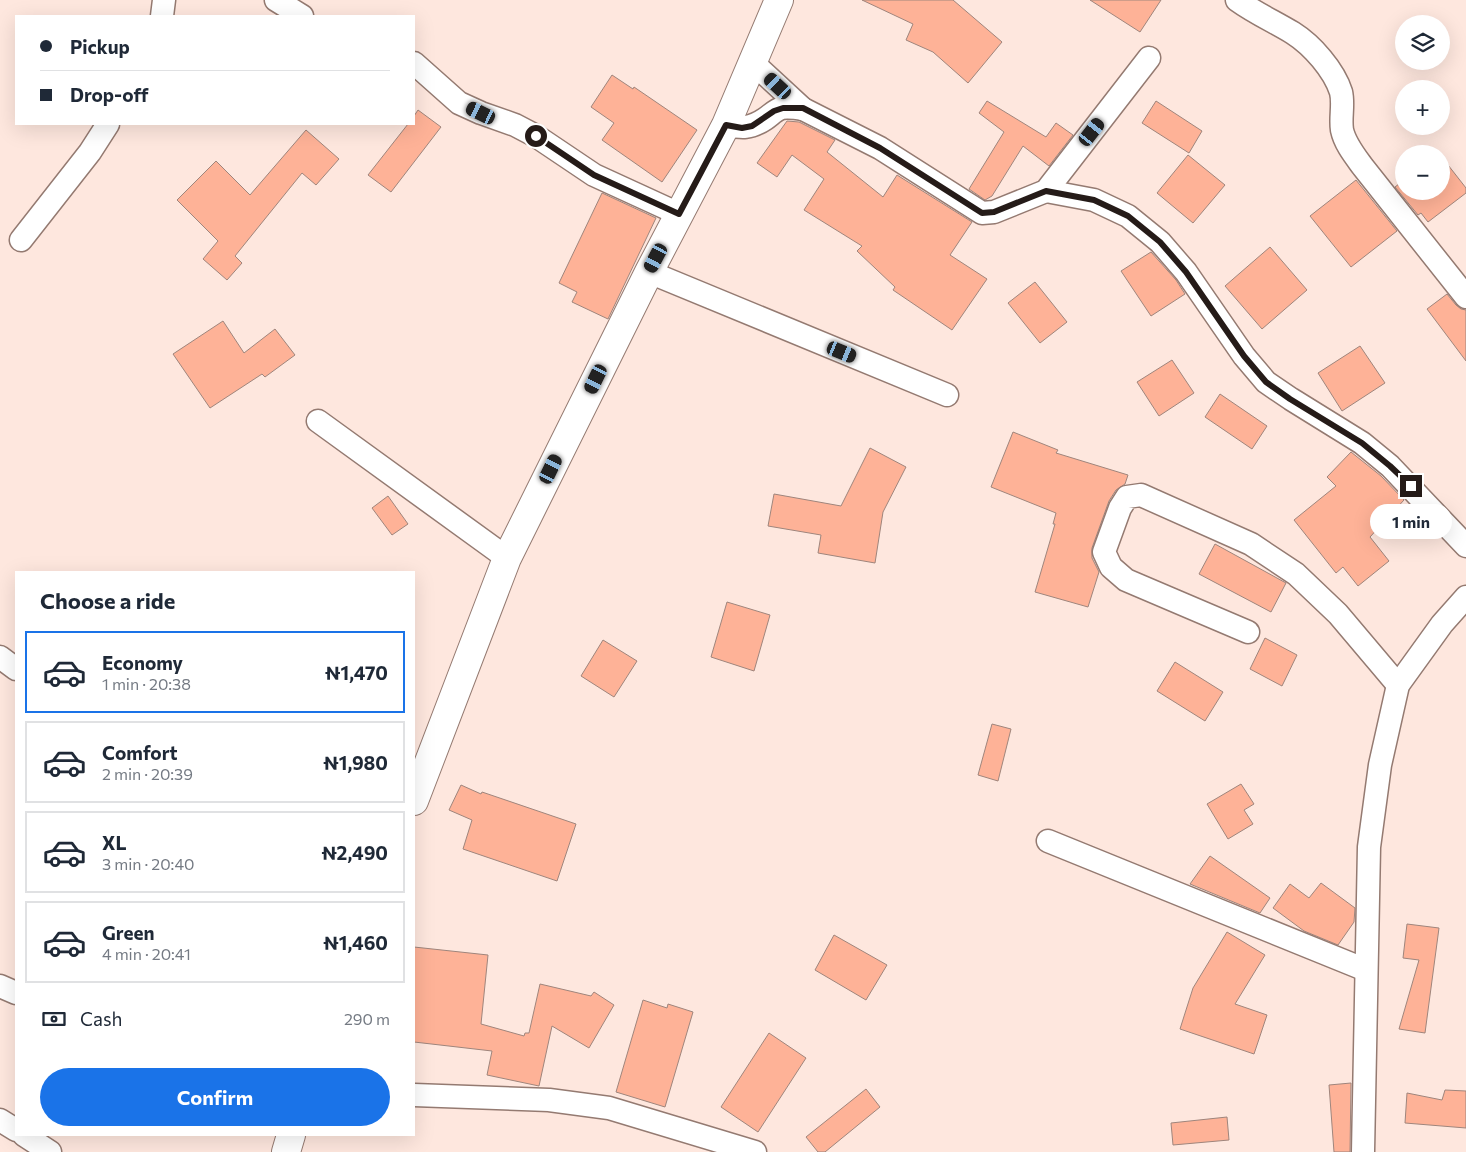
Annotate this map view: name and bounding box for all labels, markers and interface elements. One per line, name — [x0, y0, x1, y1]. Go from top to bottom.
map controls — [1395, 15, 1450, 200]
button: layers — [1395, 15, 1450, 70]
text: Pickup — [70, 35, 130, 58]
car — [761, 70, 794, 102]
button: + — [1395, 80, 1450, 135]
text: Drop-off — [70, 83, 149, 106]
car — [464, 100, 497, 126]
car — [1076, 116, 1107, 148]
route start — [525, 125, 547, 147]
button: − — [1395, 145, 1450, 200]
car — [642, 241, 669, 275]
car — [825, 339, 858, 365]
car — [582, 362, 609, 396]
car — [537, 452, 564, 486]
route end — [1400, 475, 1422, 497]
callout: 1 min — [1370, 504, 1452, 538]
text: 1 min — [1392, 512, 1430, 531]
text: Choose a ride — [40, 587, 175, 614]
icon: car — [42, 650, 87, 695]
text: Economy — [102, 651, 183, 674]
text: ₦1,470 — [325, 661, 388, 684]
text: 1 min · 20:38 — [102, 674, 191, 693]
icon: car — [42, 740, 87, 785]
text: Comfort — [102, 741, 178, 764]
text: ₦1,980 — [323, 751, 388, 774]
text: 2 min · 20:39 — [102, 764, 193, 783]
icon: car — [42, 830, 87, 875]
text: XL — [102, 831, 127, 854]
text: ₦2,490 — [321, 841, 388, 864]
text: 3 min · 20:40 — [102, 854, 194, 873]
icon: car — [42, 920, 87, 965]
text: Green — [102, 921, 154, 944]
text: ₦1,460 — [323, 931, 388, 954]
text: 4 min · 20:41 — [102, 944, 191, 963]
icon: cash — [40, 1005, 68, 1033]
text: Cash — [80, 1007, 122, 1030]
text: 290 m — [344, 1009, 390, 1028]
button: Confirm — [40, 1068, 390, 1126]

